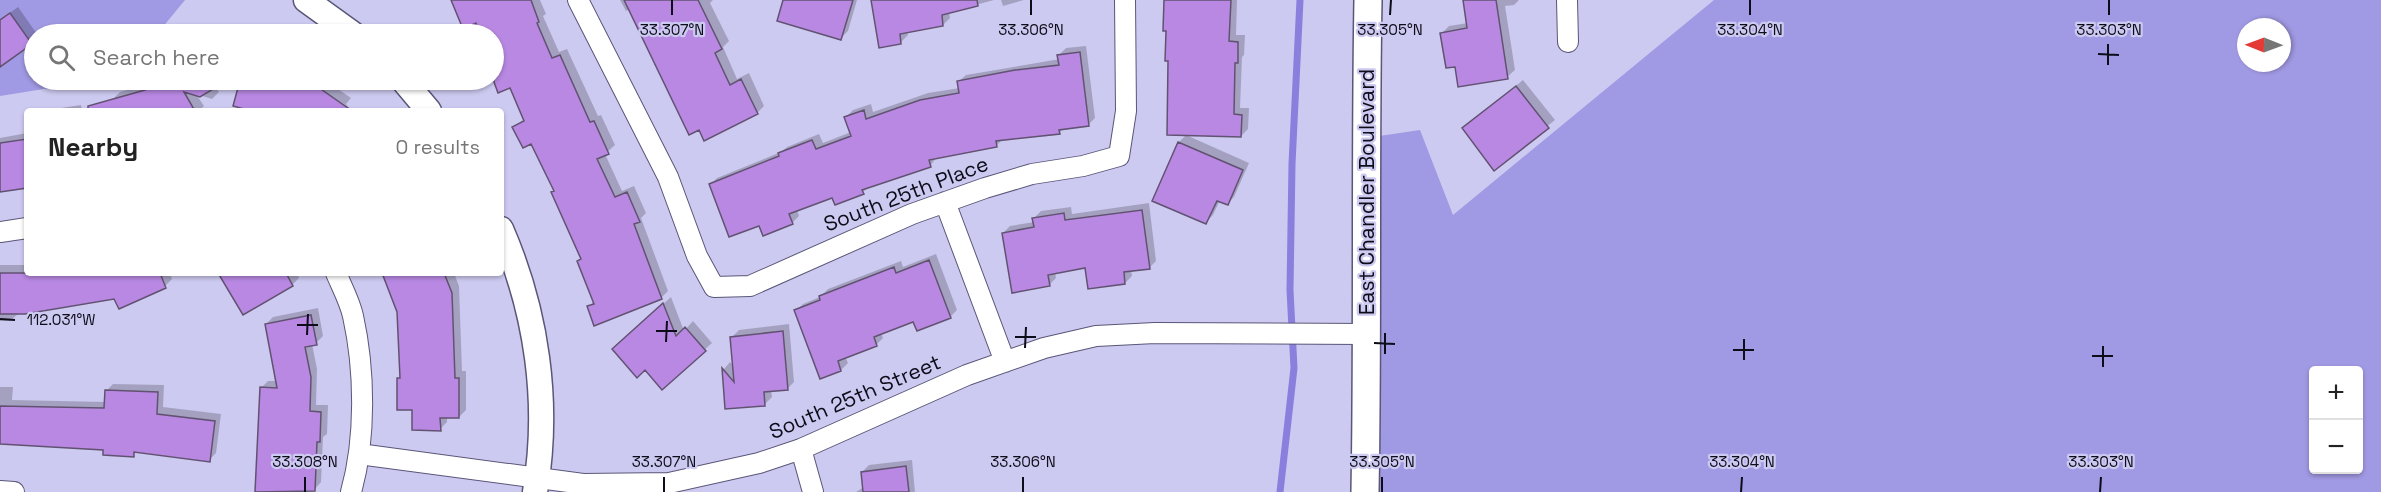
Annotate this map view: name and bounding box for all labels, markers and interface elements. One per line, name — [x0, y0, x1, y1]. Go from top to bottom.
north arrow — [2237, 18, 2291, 72]
text: 33.307°N — [640, 20, 704, 39]
text: 33.306°N — [998, 20, 1064, 39]
text: 33.305°N — [1357, 20, 1423, 39]
text: 33.304°N — [1717, 20, 1783, 39]
text: 33.303°N — [2076, 20, 2142, 39]
search box — [24, 24, 504, 90]
icon: search — [45, 41, 78, 74]
text: Search here — [93, 43, 220, 71]
street label: East Chandler Boulevard — [1353, 69, 1380, 315]
text: Nearby — [48, 130, 138, 164]
text: 0 results — [396, 134, 480, 160]
street label: South 25th Place — [820, 150, 992, 237]
text: 112.031°W — [27, 310, 95, 329]
street label: South 25th Street — [765, 348, 945, 445]
map controls — [2309, 366, 2363, 474]
button: + — [2309, 366, 2363, 420]
button: − — [2309, 420, 2363, 474]
text: 33.308°N — [272, 452, 338, 471]
text: 33.307°N — [632, 452, 696, 471]
text: 33.306°N — [990, 452, 1056, 471]
text: 33.305°N — [1349, 452, 1415, 471]
text: 33.304°N — [1709, 452, 1775, 471]
text: 33.303°N — [2068, 452, 2134, 471]

